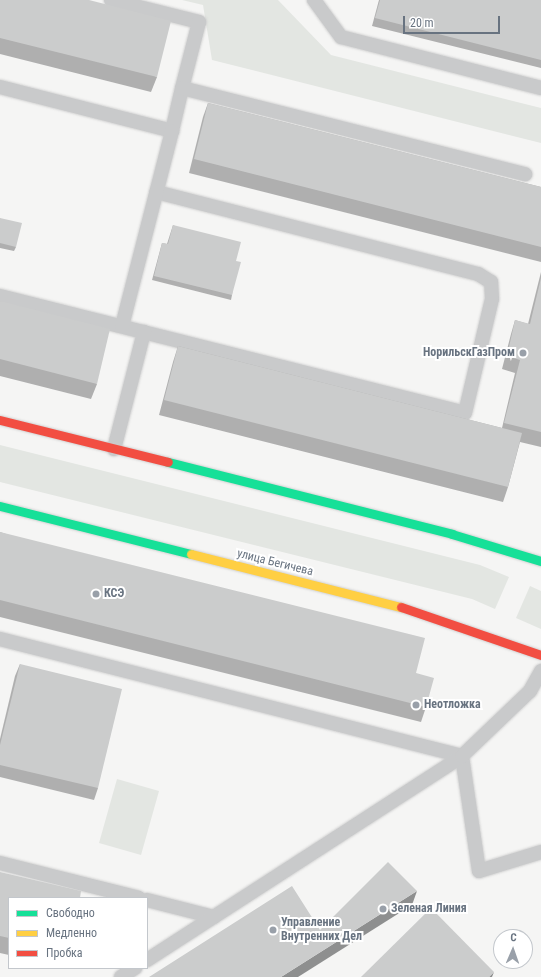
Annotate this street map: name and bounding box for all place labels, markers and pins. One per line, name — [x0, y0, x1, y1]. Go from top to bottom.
place label: НорильскГазПром — [423, 346, 515, 360]
marker: НорильскГазПром — [518, 348, 528, 358]
place label: КСЭ — [104, 587, 124, 601]
marker: КСЭ — [91, 589, 101, 599]
place label: Неотложка — [424, 698, 481, 712]
marker: Неотложка — [411, 700, 421, 710]
place label: Зеленая Линия — [391, 902, 467, 916]
marker: Зеленая Линия — [378, 904, 388, 914]
place label: Управление Внутренних Дел — [281, 916, 362, 944]
marker: Управление Внутренних Дел — [268, 925, 278, 935]

